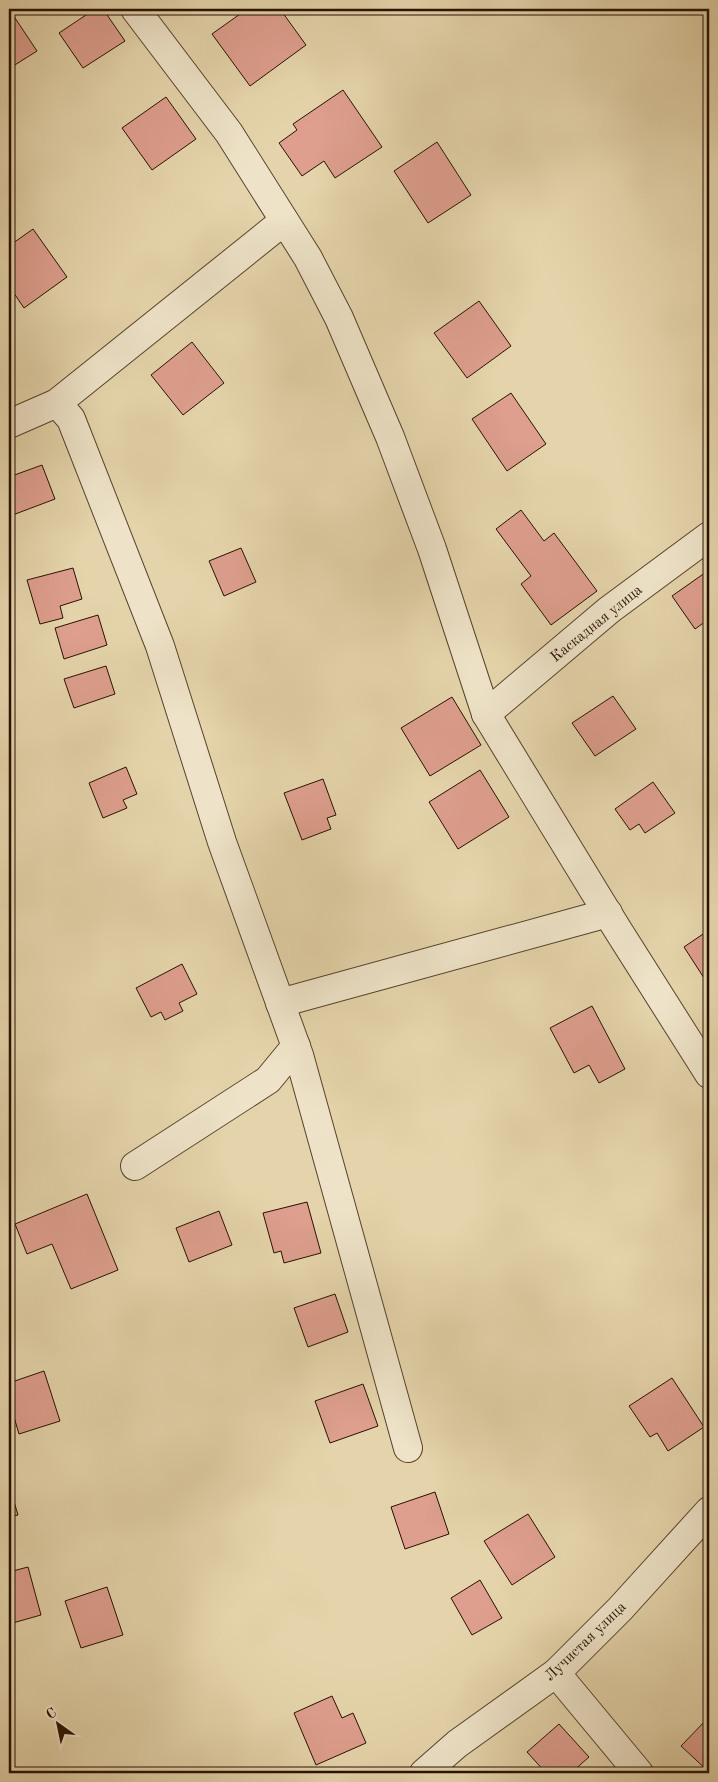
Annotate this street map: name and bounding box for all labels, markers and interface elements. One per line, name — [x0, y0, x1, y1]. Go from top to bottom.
street label: Каскадная улица — [548, 582, 646, 666]
street label: Лучистая улица — [542, 1599, 630, 1684]
north arrow — [32, 1700, 82, 1750]
text: С — [44, 1706, 59, 1722]

